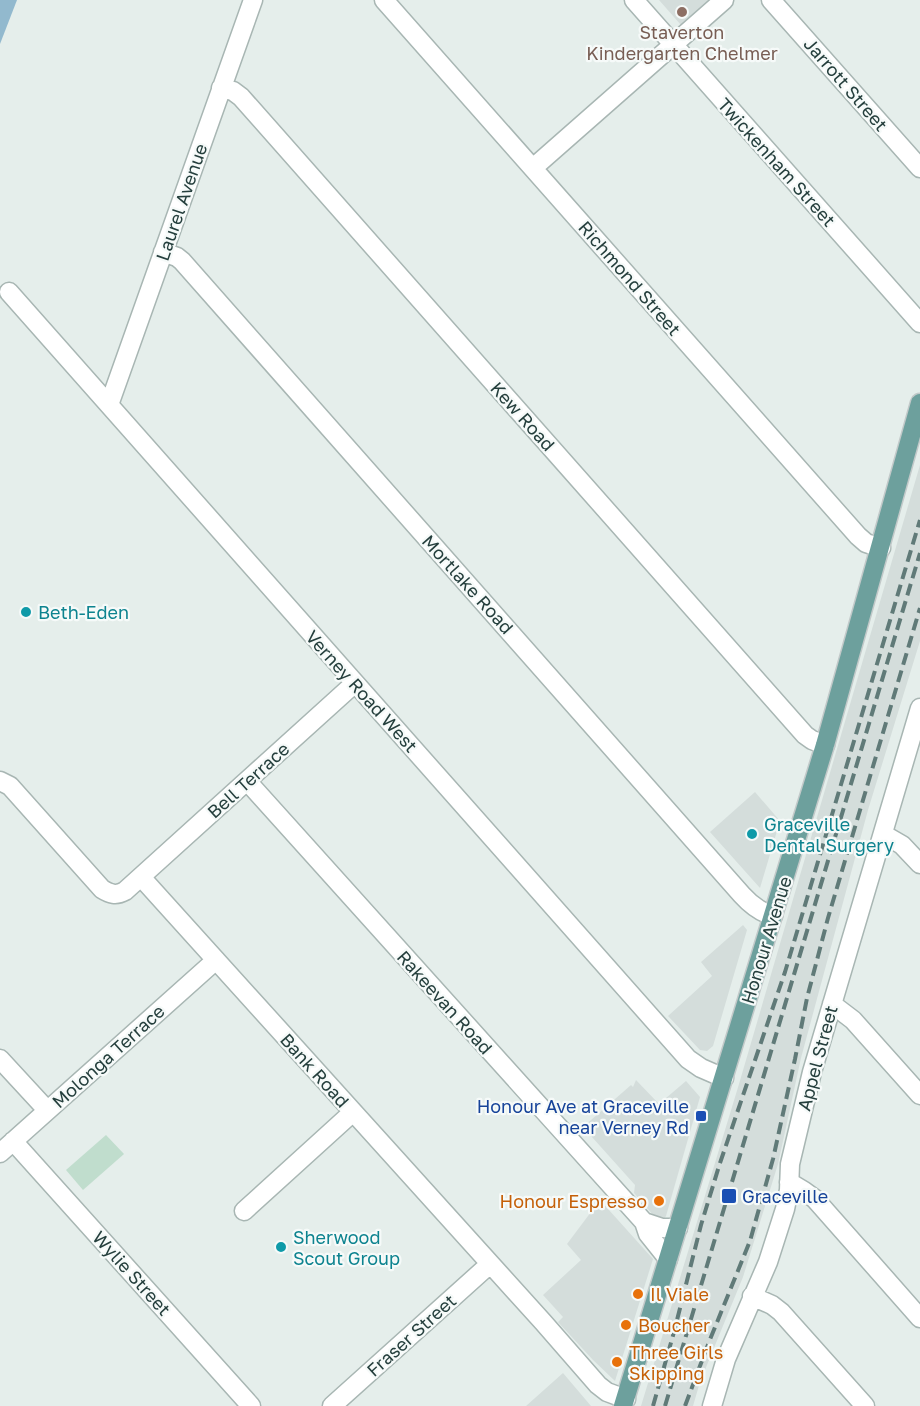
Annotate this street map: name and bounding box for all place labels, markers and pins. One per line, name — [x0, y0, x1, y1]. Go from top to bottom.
marker: Staverton Kindergarten Chelmer — [675, 5, 689, 19]
place label: Staverton Kindergarten Chelmer — [586, 21, 778, 64]
place label: Beth-Eden — [38, 601, 129, 623]
marker: Beth-Eden — [19, 605, 33, 619]
place label: Graceville Dental Surgery — [764, 813, 894, 856]
marker: Graceville Dental Surgery — [745, 827, 759, 841]
place label: Honour Ave at Graceville near Verney Rd — [477, 1095, 689, 1138]
marker: Honour Ave at Graceville near Verney Rd — [694, 1109, 708, 1123]
place label: Graceville — [742, 1185, 828, 1207]
marker: Graceville — [720, 1187, 738, 1205]
place label: Honour Espresso — [499, 1190, 647, 1212]
marker: Honour Espresso — [652, 1194, 666, 1208]
place label: Sherwood Scout Group — [293, 1226, 400, 1269]
marker: Sherwood Scout Group — [274, 1240, 288, 1254]
place label: Il Viale — [650, 1283, 709, 1305]
marker: Il Viale — [631, 1287, 645, 1301]
place label: Boucher — [638, 1314, 710, 1336]
marker: Boucher — [619, 1318, 633, 1332]
place label: Three Girls Skipping — [629, 1341, 723, 1384]
marker: Three Girls Skipping — [610, 1355, 624, 1369]

